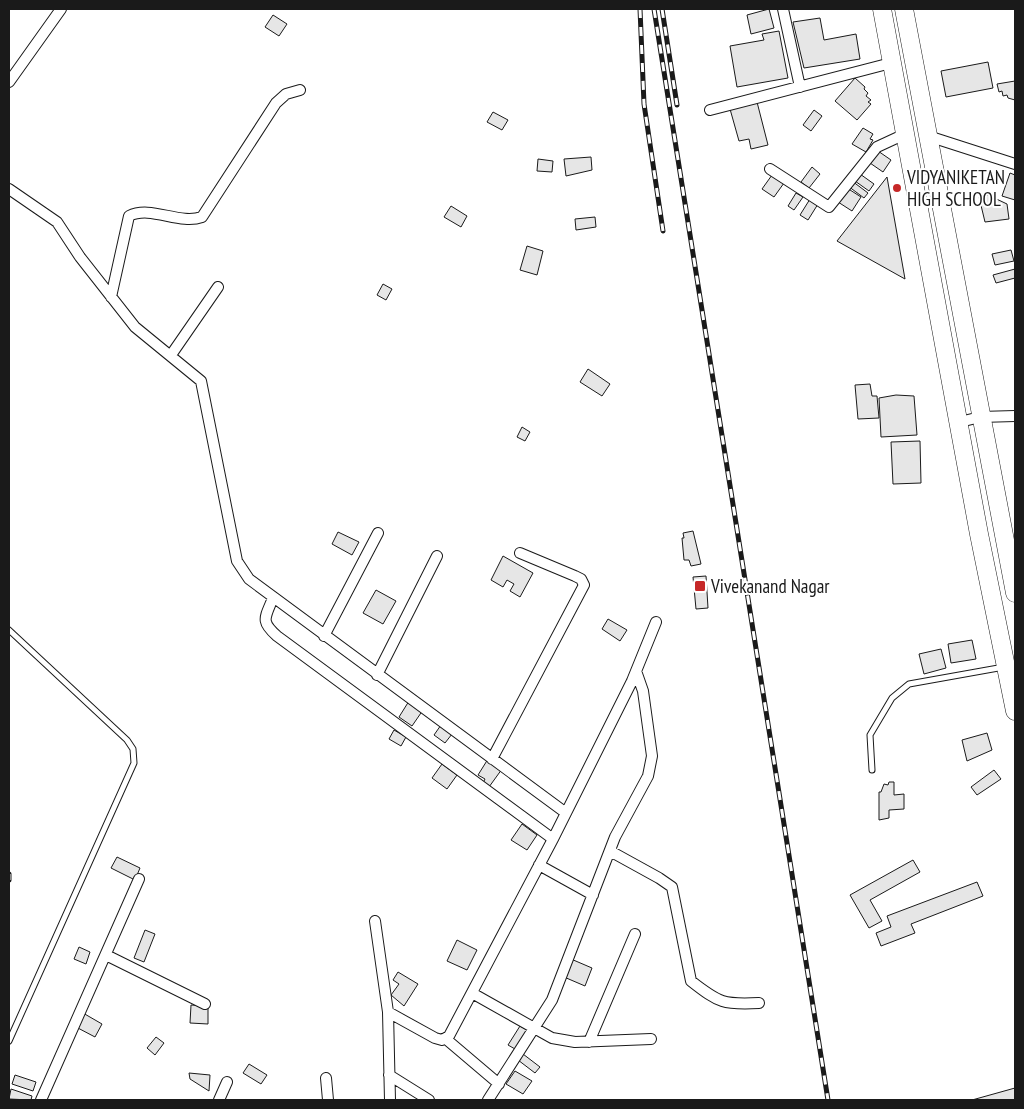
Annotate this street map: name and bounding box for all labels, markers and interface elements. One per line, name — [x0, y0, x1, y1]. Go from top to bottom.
place label: VIDYANIKETAN HIGH SCHOOL — [906, 165, 1005, 211]
marker: VIDYANIKETAN HIGH SCHOOL — [891, 182, 903, 194]
place label: Vivekanand Nagar — [710, 574, 830, 598]
marker: Vivekanand Nagar — [693, 579, 707, 593]

